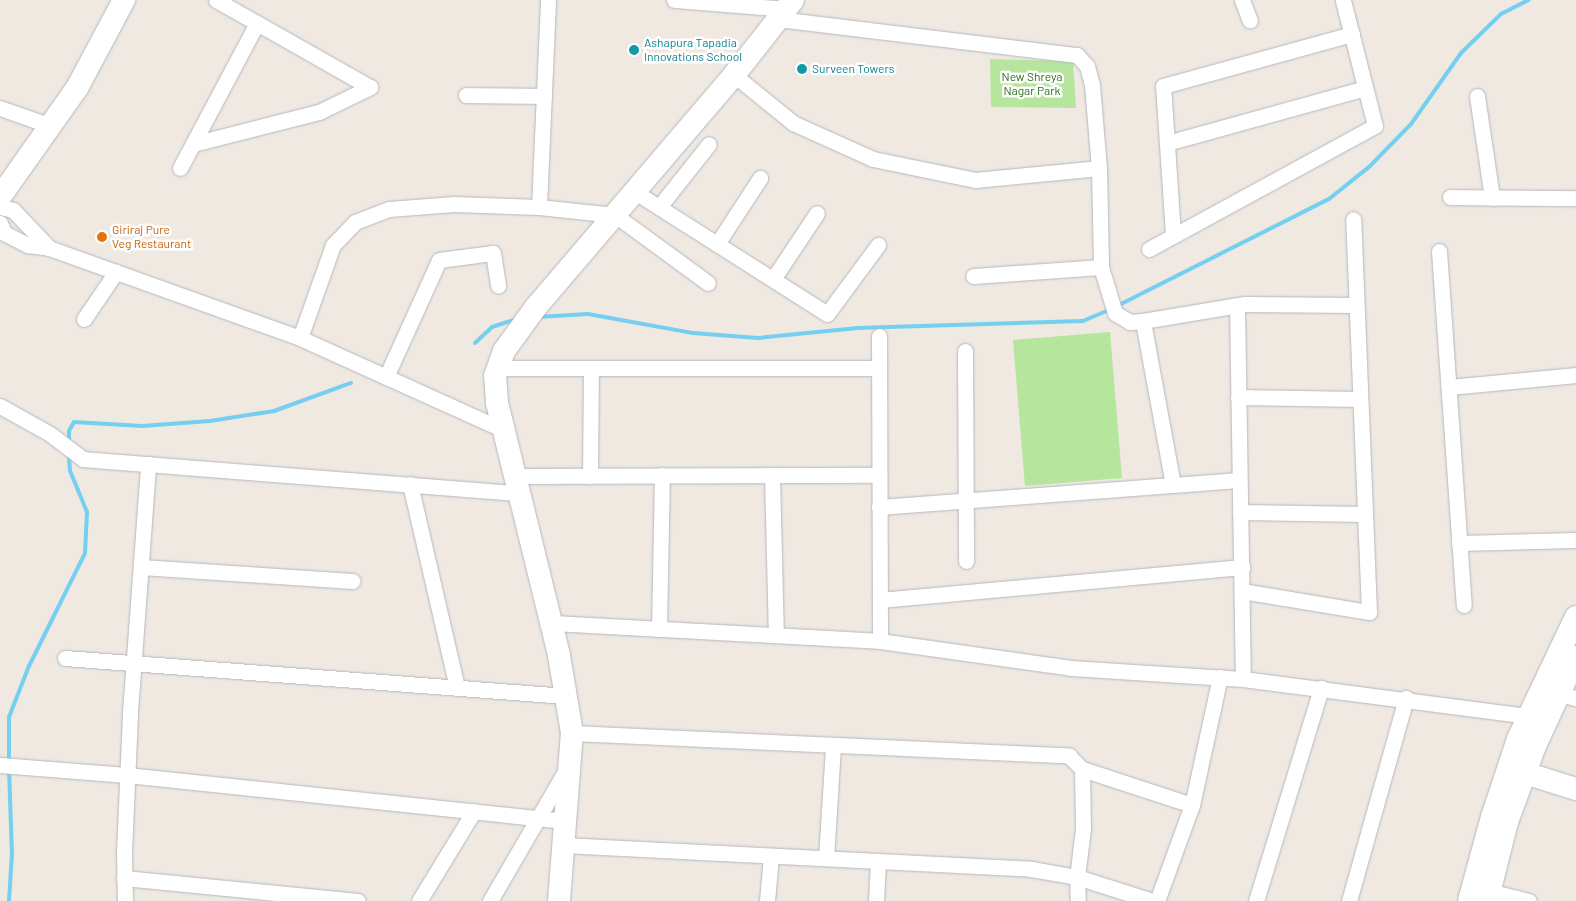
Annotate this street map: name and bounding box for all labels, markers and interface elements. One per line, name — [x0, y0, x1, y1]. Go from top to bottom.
place label: Ashapura Tapadia Innovations School — [644, 36, 742, 64]
marker: Ashapura Tapadia Innovations School — [628, 44, 640, 56]
place label: Surveen Towers — [812, 62, 895, 76]
marker: Surveen Towers — [796, 63, 808, 75]
park label: New Shreya Nagar Park — [1002, 70, 1062, 98]
place label: Giriraj Pure Veg Restaurant — [112, 223, 191, 251]
marker: Giriraj Pure Veg Restaurant — [96, 231, 108, 243]

